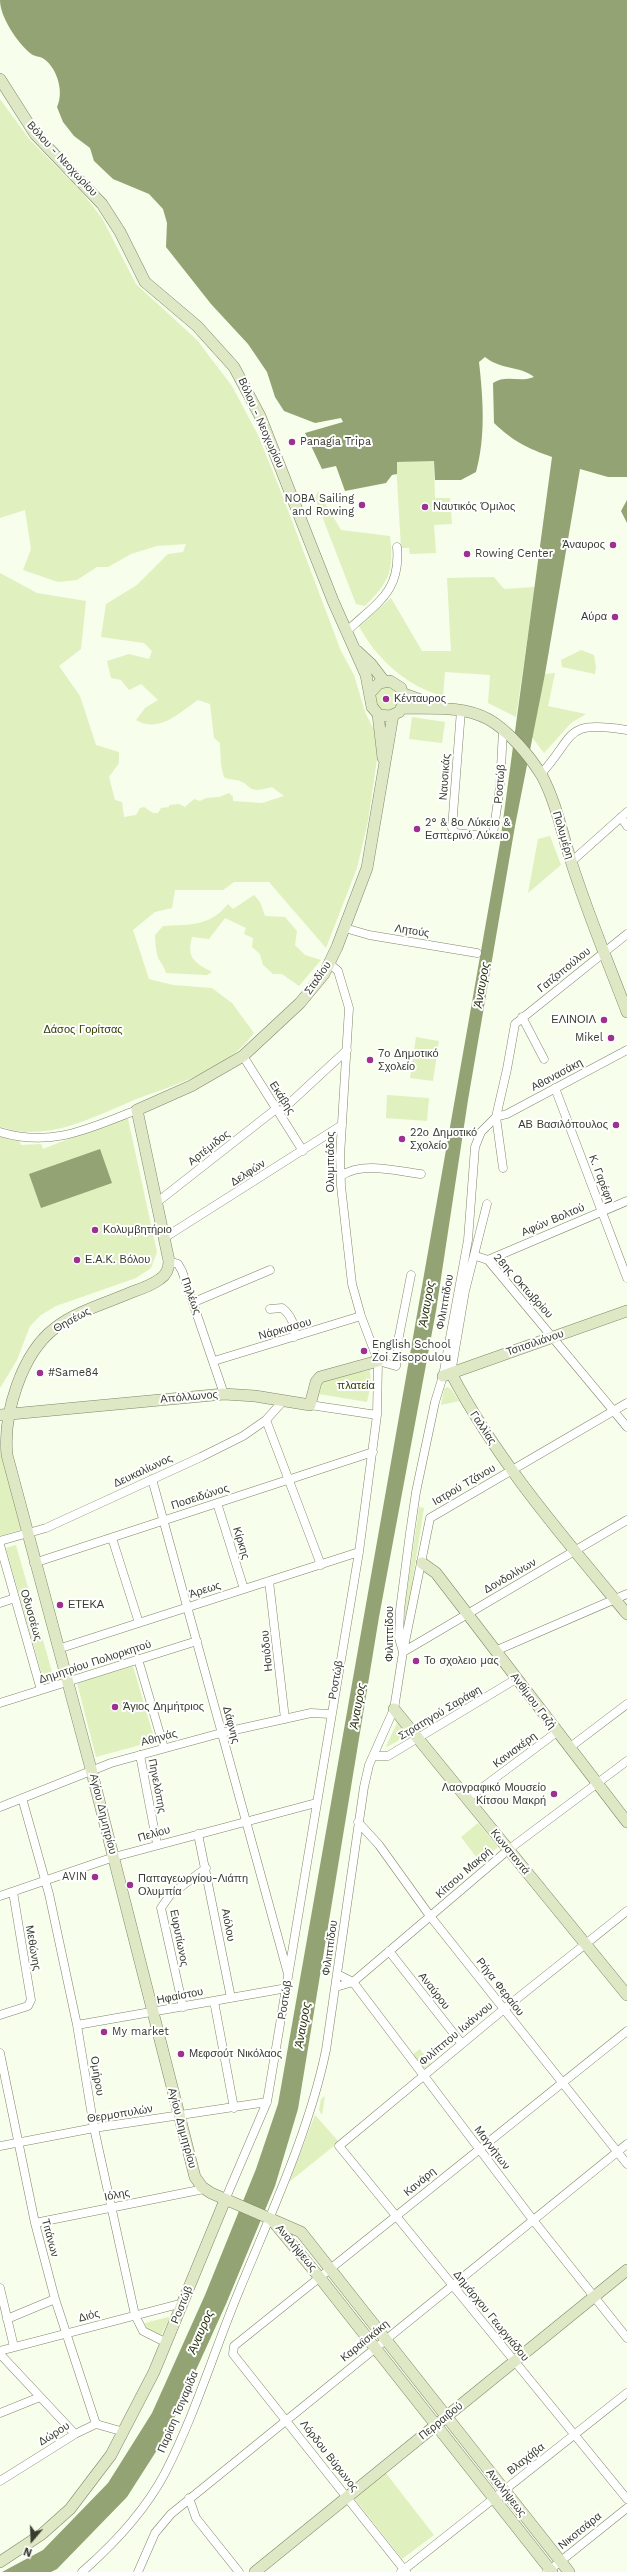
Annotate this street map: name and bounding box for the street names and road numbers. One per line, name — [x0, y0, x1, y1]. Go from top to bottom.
street label: Βόλου - Νεοχωρίου — [24, 119, 100, 199]
street label: Βόλου - Νεοχωρίου — [235, 376, 287, 470]
street label: Ναυσικάς — [437, 753, 453, 801]
street label: Ροστώβ — [492, 764, 508, 804]
street label: Πολυμέρη — [549, 810, 577, 860]
street label: Λητούς — [394, 922, 430, 940]
street label: Γατζοπούλου — [535, 945, 593, 995]
street label: Σταδίου — [302, 959, 334, 997]
street label: Αθανασάκη — [529, 1056, 585, 1094]
street label: Εκάβης — [266, 1079, 298, 1117]
street label: Αρτέμιδος — [185, 1128, 233, 1168]
street label: Ολυμπιάδος — [324, 1131, 338, 1193]
street label: Κ. Γαρέφη — [586, 1153, 616, 1205]
street label: Δελφών — [228, 1157, 268, 1189]
street label: Αφών Βολτού — [519, 1201, 587, 1239]
street label: 28ης Οκτωβρίου — [491, 1251, 555, 1321]
street label: Φιλιππίδου — [434, 1273, 456, 1331]
street label: Πηλέως — [178, 1276, 204, 1316]
street label: Θησέως — [51, 1304, 93, 1336]
street label: Νάρκισσου — [257, 1315, 313, 1343]
street label: Τσιτσιλιάνου — [504, 1327, 566, 1359]
street label: Απόλλωνος — [160, 1388, 218, 1406]
street label: Γαλλίας — [467, 1409, 499, 1447]
street label: Δευκαλίωνος — [111, 1452, 175, 1490]
street label: Ιατρού Τζάνου — [430, 1462, 498, 1508]
street label: Ποσειδώνος — [170, 1481, 230, 1513]
street label: Κίρκης — [230, 1525, 252, 1561]
street label: Δονδολίνων — [481, 1556, 539, 1596]
street label: Άρεως — [188, 1579, 222, 1601]
street label: Οδυσσέως — [17, 1588, 45, 1642]
street label: Φιλιππίδου — [383, 1606, 397, 1662]
street label: Ησιόδου — [258, 1630, 276, 1672]
street label: Δημητρίου Πολιορκητού — [37, 1638, 153, 1686]
street label: Ροστώβ — [326, 1659, 346, 1701]
street label: Ανθίμου Γαζή — [508, 1670, 558, 1732]
street label: Στρατηγού Σαράφη — [396, 1683, 484, 1743]
street label: Δάφνης — [220, 1705, 242, 1745]
street label: Αθηνάς — [140, 1727, 178, 1749]
street label: Κανισκέρη — [491, 1729, 539, 1771]
street label: Πηνελόπης — [145, 1758, 169, 1814]
street label: Αγίου Δημητρίου — [87, 1772, 119, 1856]
street label: Πελίου — [136, 1823, 172, 1845]
street label: Κωνσταντά — [488, 1827, 532, 1877]
street label: Κίτσου Μακρή — [433, 1845, 495, 1901]
street label: Αιόλου — [218, 1907, 238, 1943]
street label: Ευρυτίωνος — [167, 1908, 191, 1968]
street label: Φιλιππίδου — [320, 1919, 340, 1977]
street label: Μεθώνης — [23, 1924, 43, 1972]
street label: Ρήγα Φεραίου — [473, 1955, 527, 2019]
street label: Αναύρου — [415, 1970, 453, 2012]
street label: Ροστώβ — [275, 1980, 295, 2020]
street label: Ηφαίστου — [156, 1985, 204, 2007]
street label: Φιλίππου Ιωάννου — [416, 1999, 496, 2069]
street label: Ομήρου — [87, 2055, 107, 2097]
street label: Αγίου Δημητρίου — [165, 2086, 199, 2170]
street label: Θερμοπυλών — [86, 2102, 154, 2126]
street label: Μαγνήτων — [471, 2124, 513, 2172]
street label: Κανάρη — [401, 2165, 439, 2199]
street label: Ιόλης — [103, 2186, 131, 2204]
street label: Τιτάνων — [39, 2218, 61, 2258]
street label: Αναλήψεως — [273, 2222, 319, 2274]
street label: Δημάρχου Γεωργιάδου — [450, 2268, 532, 2364]
street label: Ροστώβ — [169, 2284, 195, 2326]
street label: Διός — [77, 2307, 101, 2325]
street label: Καραϊσκάκη — [338, 2317, 392, 2365]
street label: Παρίση Τσιγαρίδα — [155, 2369, 201, 2455]
street label: Περραιβού — [416, 2399, 466, 2443]
street label: Λόρδου Βύρωνος — [297, 2418, 361, 2494]
street label: Δώρου — [36, 2419, 72, 2449]
street label: Βλαχάβα — [505, 2440, 547, 2478]
street label: Αναλήψεως — [483, 2466, 529, 2520]
street label: Νικοτσάρα — [556, 2510, 604, 2552]

